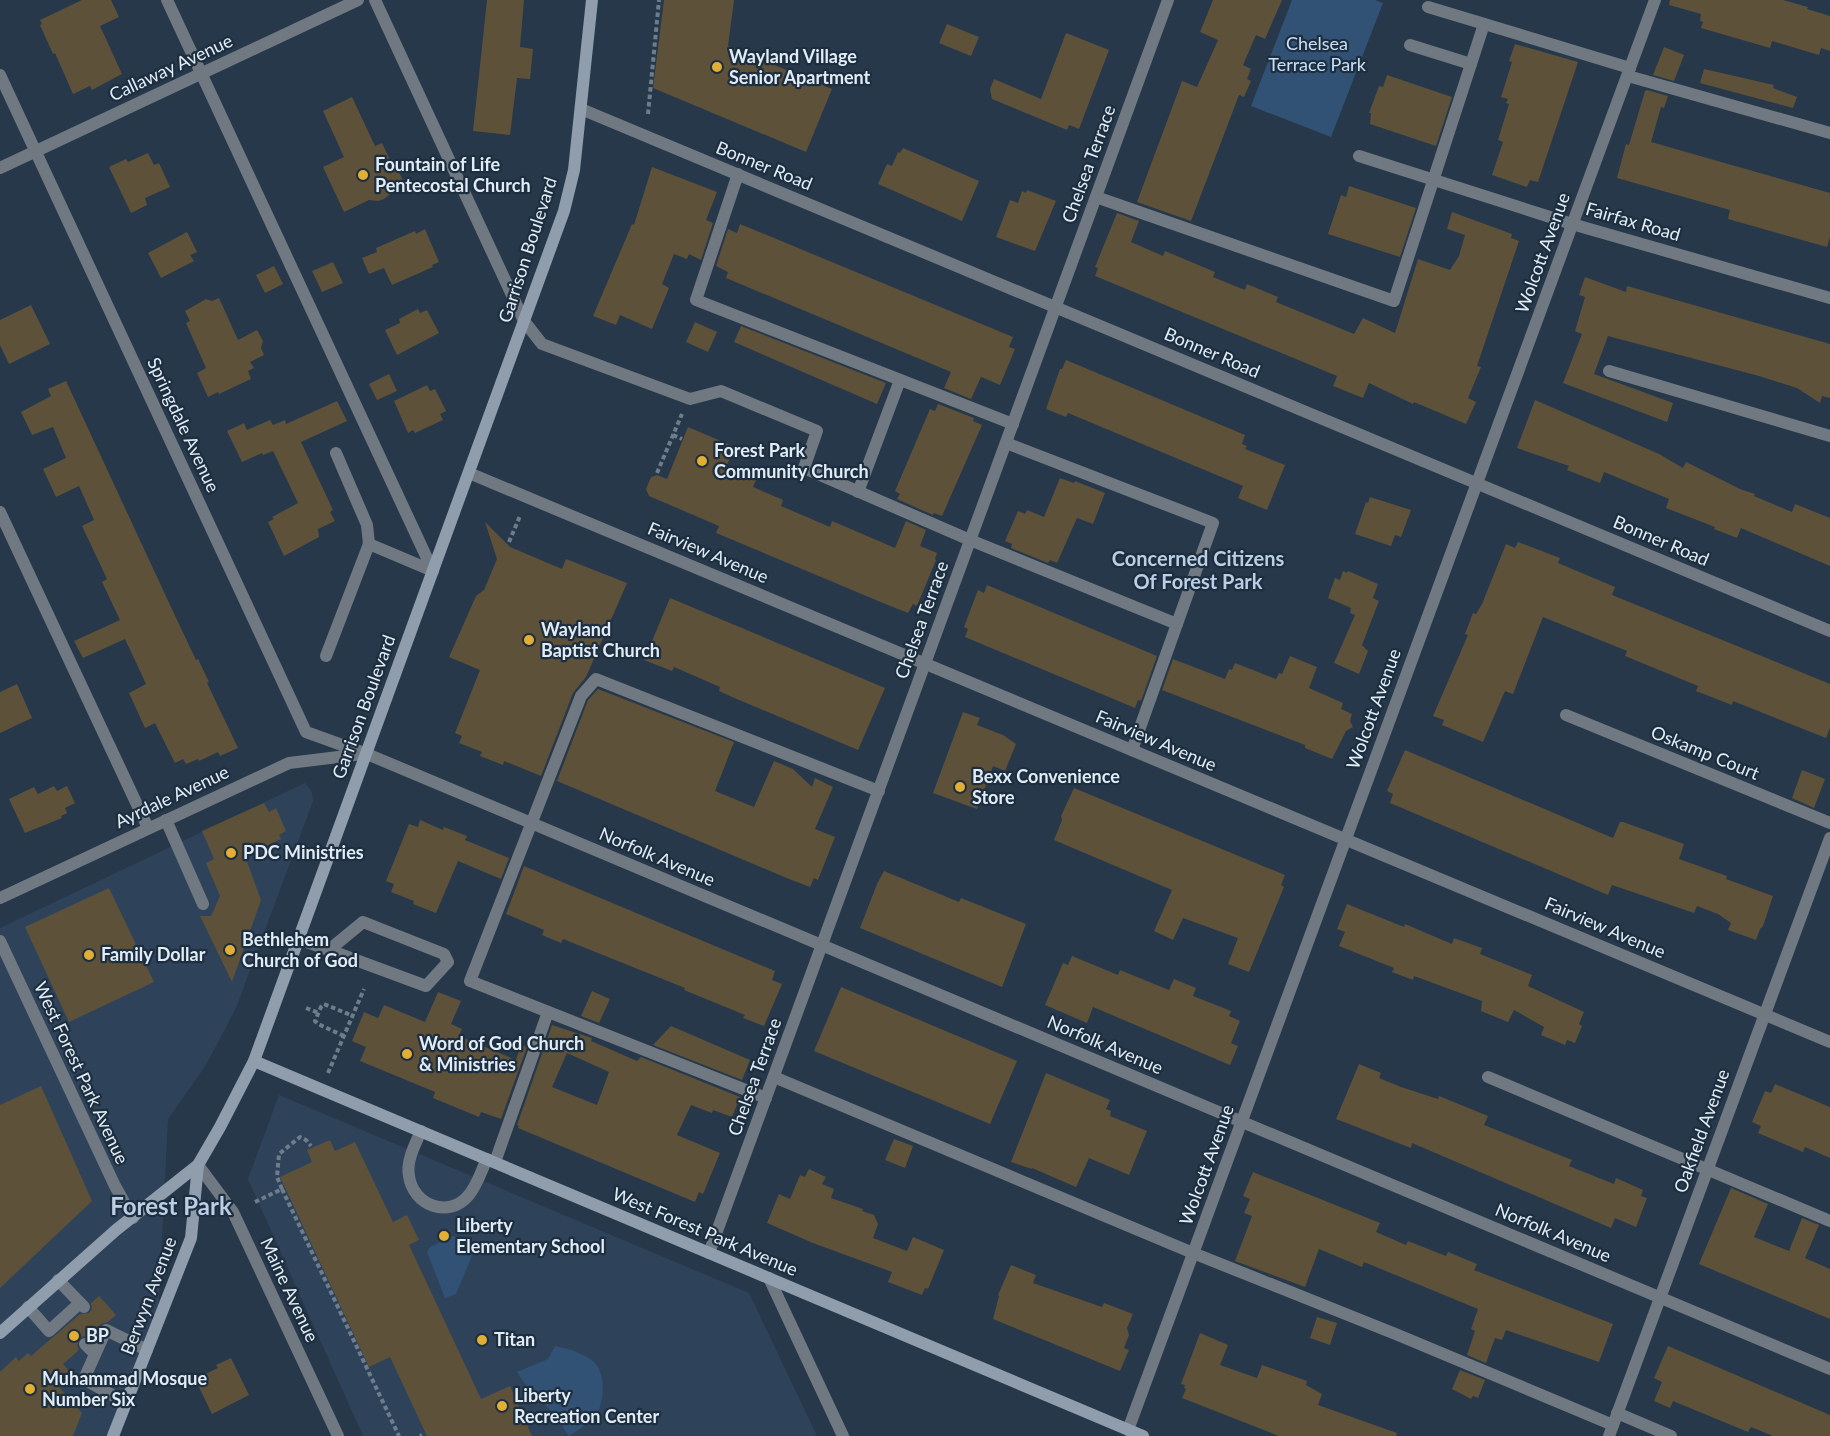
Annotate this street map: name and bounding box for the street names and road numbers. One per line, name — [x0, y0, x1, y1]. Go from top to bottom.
street label: Callaway Avenue — [105, 29, 236, 105]
street label: Chelsea Terrace — [1057, 102, 1120, 226]
street label: Bonner Road — [713, 136, 816, 194]
street label: Garrison Boulevard — [493, 174, 561, 325]
street label: Wolcott Avenue — [1510, 189, 1574, 316]
street label: Fairfax Road — [1583, 197, 1683, 245]
street label: Bonner Road — [1161, 322, 1264, 382]
street label: Springdale Avenue — [143, 354, 225, 495]
street label: Bonner Road — [1610, 510, 1713, 570]
street label: Fairview Avenue — [645, 517, 772, 587]
street label: Chelsea Terrace — [890, 558, 953, 682]
street label: Garrison Boulevard — [327, 632, 399, 782]
street label: Wolcott Avenue — [1341, 645, 1405, 772]
street label: Fairview Avenue — [1093, 705, 1220, 775]
street label: Oskamp Court — [1648, 720, 1763, 784]
street label: Ayrdale Avenue — [111, 760, 232, 832]
street label: Norfolk Avenue — [596, 822, 719, 890]
street label: Fairview Avenue — [1542, 892, 1669, 962]
street label: West Forest Park Avenue — [30, 978, 134, 1167]
street label: Norfolk Avenue — [1044, 1010, 1167, 1078]
street label: Chelsea Terrace — [723, 1015, 786, 1139]
street label: Oakfield Avenue — [1668, 1066, 1734, 1196]
street label: Wolcott Avenue — [1174, 1101, 1238, 1228]
street label: West Forest Park Avenue — [610, 1182, 801, 1280]
street label: Norfolk Avenue — [1492, 1198, 1615, 1266]
street label: Berwyn Avenue — [115, 1234, 181, 1358]
street label: Maine Avenue — [256, 1234, 324, 1345]

